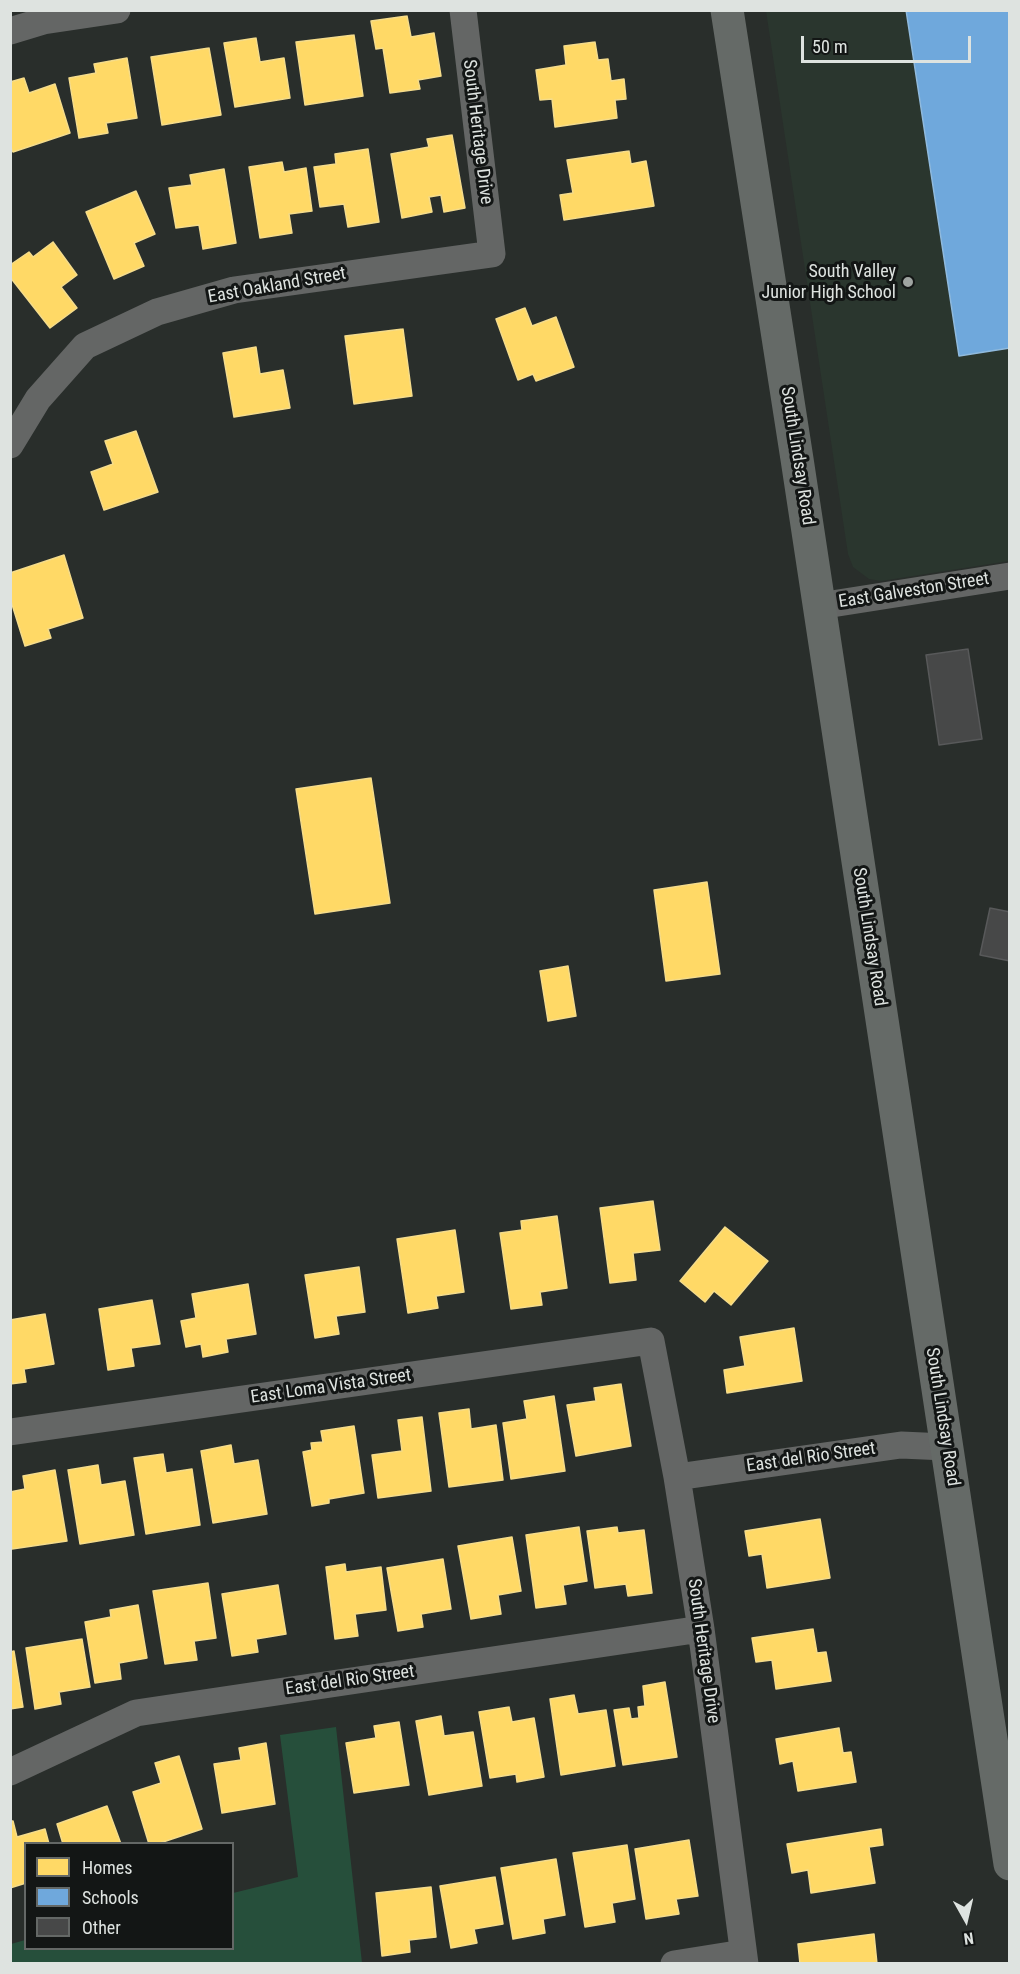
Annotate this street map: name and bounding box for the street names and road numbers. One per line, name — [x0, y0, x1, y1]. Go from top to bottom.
street label: South Heritage Drive — [457, 58, 497, 206]
street label: East Oakland Street — [206, 263, 348, 309]
street label: South Lindsay Road — [775, 385, 819, 527]
street label: East Galveston Street — [837, 568, 991, 614]
street label: South Lindsay Road — [847, 866, 891, 1008]
street label: South Lindsay Road — [920, 1346, 964, 1488]
street label: East Loma Vista Street — [249, 1365, 413, 1409]
street label: East del Rio Street — [745, 1438, 877, 1478]
street label: South Heritage Drive — [682, 1577, 724, 1725]
street label: East del Rio Street — [284, 1661, 416, 1701]

